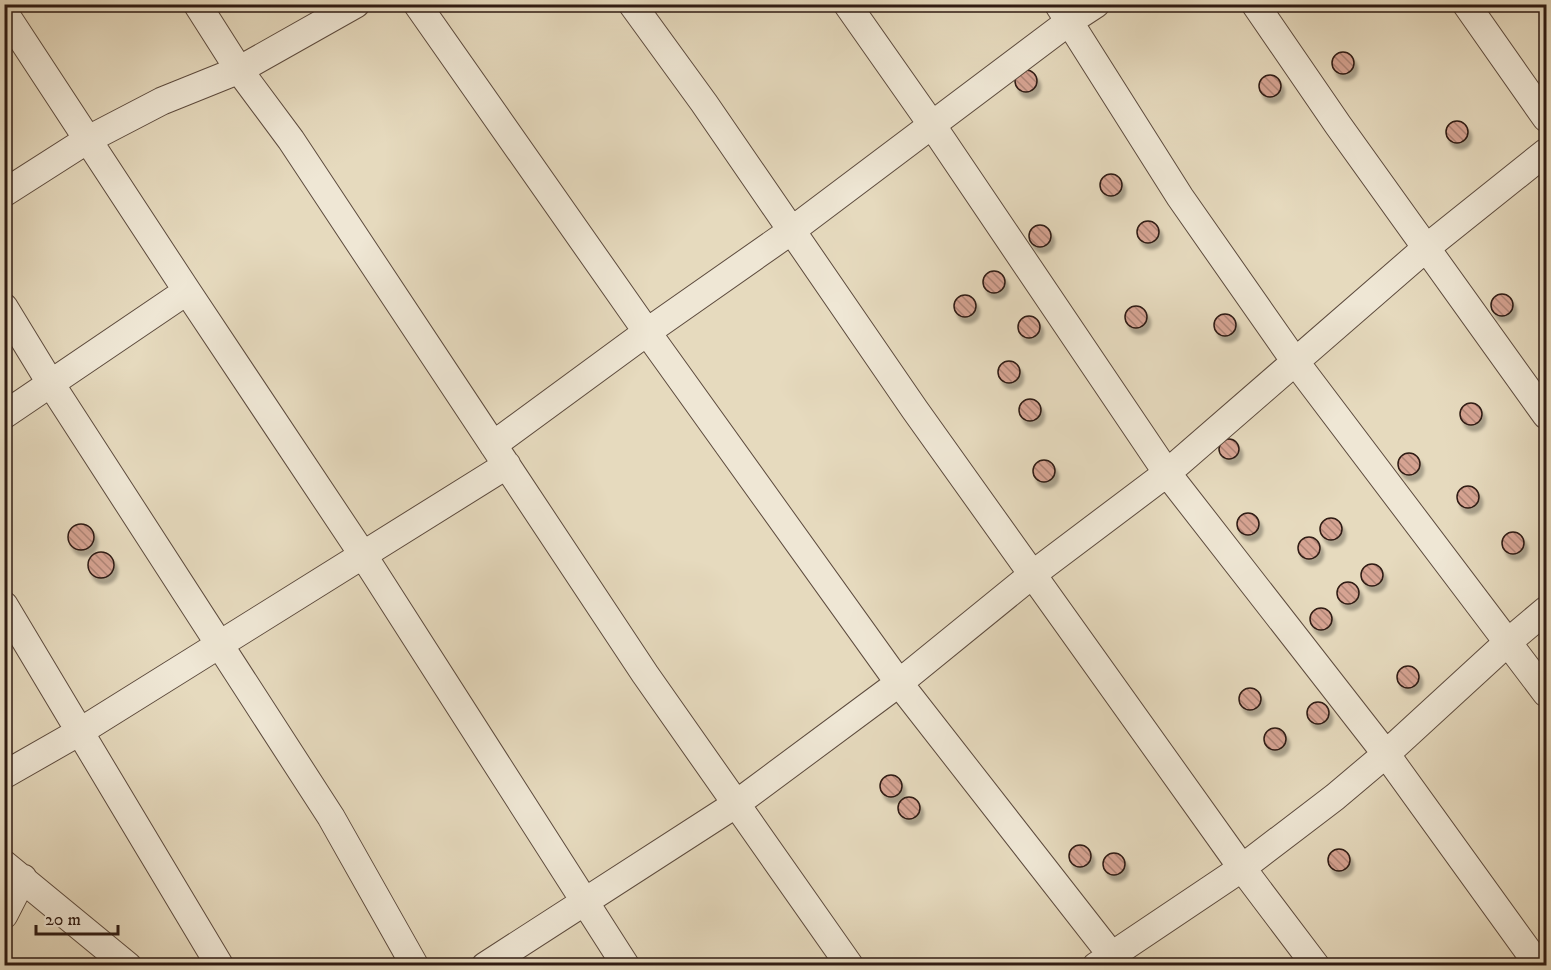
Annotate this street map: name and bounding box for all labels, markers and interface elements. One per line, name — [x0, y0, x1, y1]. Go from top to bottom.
scale bar — [36, 898, 118, 936]
text: 20 m — [45, 909, 81, 931]

